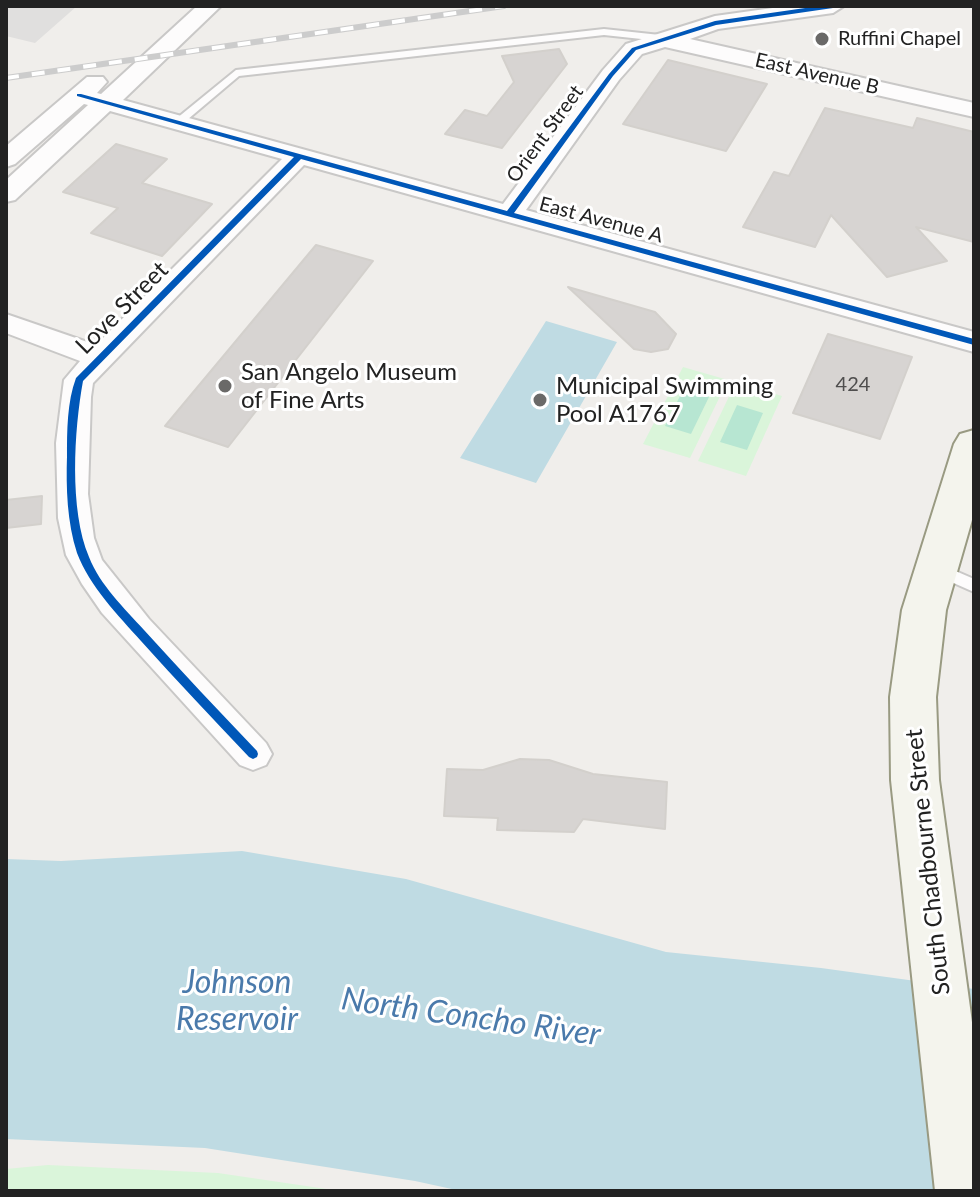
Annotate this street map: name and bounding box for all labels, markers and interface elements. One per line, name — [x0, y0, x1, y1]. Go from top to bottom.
place label: Ruffini Chapel — [838, 27, 961, 51]
marker: Ruffini Chapel — [813, 30, 831, 48]
street label: East Avenue B — [753, 48, 881, 100]
street label: Orient Street — [502, 81, 588, 187]
street label: East Avenue A — [536, 192, 666, 248]
street label: Love Street — [70, 256, 174, 360]
place label: San Angelo Museum of Fine Arts — [241, 358, 457, 414]
place label: Municipal Swimming Pool A1767 — [556, 372, 773, 428]
house number: 424 — [836, 373, 870, 397]
marker: San Angelo Museum of Fine Arts — [216, 377, 234, 395]
marker: Municipal Swimming Pool A1767 — [531, 391, 549, 409]
street label: South Chadbourne Street — [900, 728, 956, 996]
water label: Johnson Reservoir — [176, 964, 298, 1039]
water label: North Concho River — [339, 980, 603, 1054]

